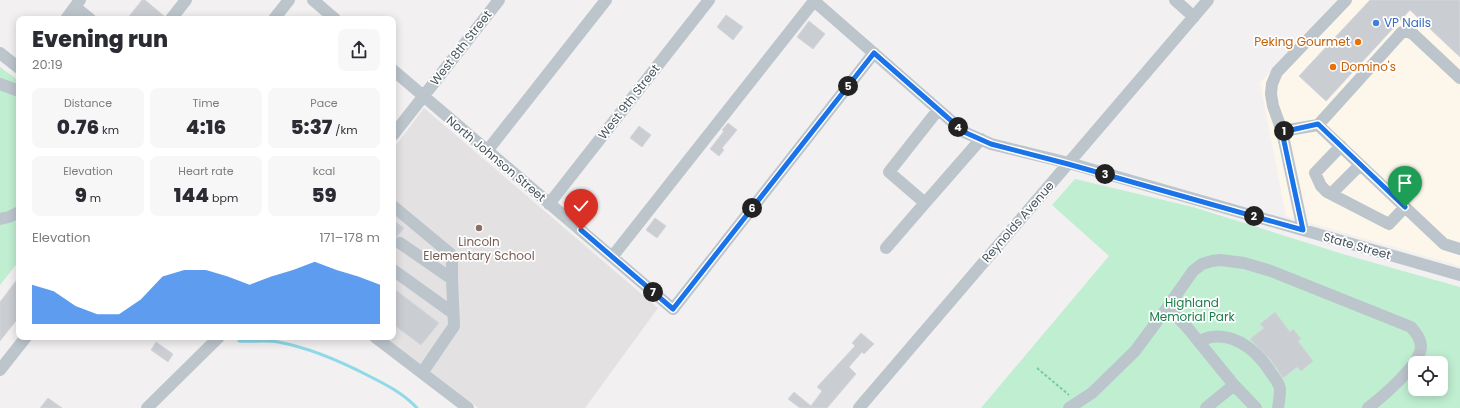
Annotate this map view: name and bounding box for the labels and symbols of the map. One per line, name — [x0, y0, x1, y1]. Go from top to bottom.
street label: West 8th Street — [426, 7, 495, 89]
place label: VP Nails — [1384, 14, 1431, 31]
marker: VP Nails — [1371, 18, 1381, 28]
place label: Peking Gourmet — [1254, 33, 1350, 50]
marker: Peking Gourmet — [1353, 37, 1363, 47]
place label: Domino's — [1341, 58, 1396, 75]
street label: West 9th Street — [594, 61, 663, 143]
marker: Domino's — [1328, 62, 1338, 72]
pin: 5 — [838, 76, 858, 96]
street label: North Johnson Street — [443, 112, 550, 205]
pin: 4 — [948, 117, 968, 137]
pin: 1 — [1274, 121, 1294, 141]
pin: 3 — [1095, 164, 1115, 184]
pin — [1388, 166, 1422, 207]
street label: Reynolds Avenue — [978, 177, 1058, 266]
pin — [564, 189, 598, 230]
pin: 6 — [742, 198, 762, 218]
pin: 2 — [1244, 206, 1264, 226]
marker: Lincoln Elementary School — [474, 223, 484, 233]
street label: State Street — [1321, 228, 1393, 263]
place label: Lincoln Elementary School — [423, 233, 535, 264]
pin: 7 — [643, 282, 663, 302]
park label: Highland Memorial Park — [1149, 294, 1235, 325]

